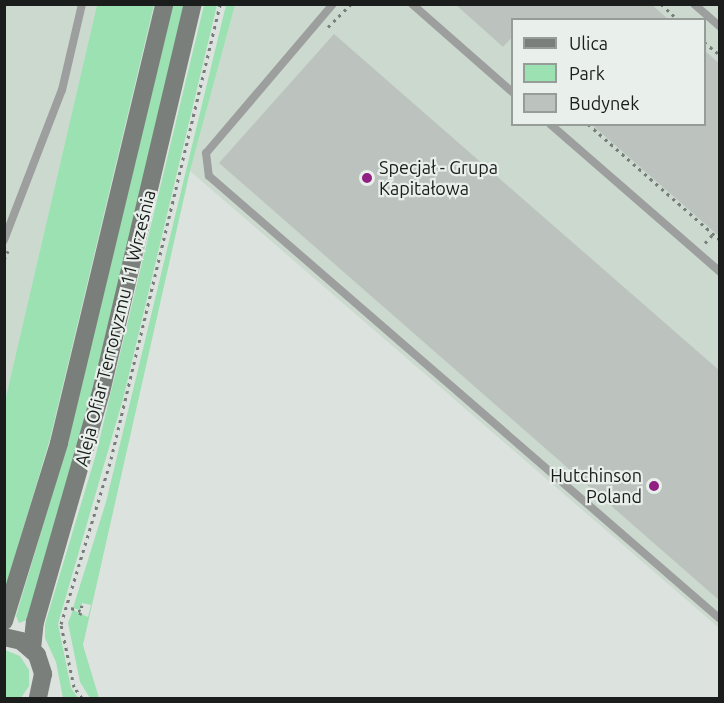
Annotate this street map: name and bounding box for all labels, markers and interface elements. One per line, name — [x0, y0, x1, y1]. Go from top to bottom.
legend — [511, 18, 706, 126]
text: Ulica — [569, 33, 608, 53]
text: Park — [569, 63, 605, 83]
text: Budynek — [569, 93, 639, 113]
place label: Specjał - Grupa Kapitałowa — [379, 157, 498, 200]
marker: Specjał - Grupa Kapitałowa — [360, 171, 374, 185]
street label: Aleja Ofiar Terroryzmu 11 Września — [70, 187, 160, 469]
place label: Hutchinson Poland — [550, 465, 642, 508]
marker: Hutchinson Poland — [647, 479, 661, 493]

